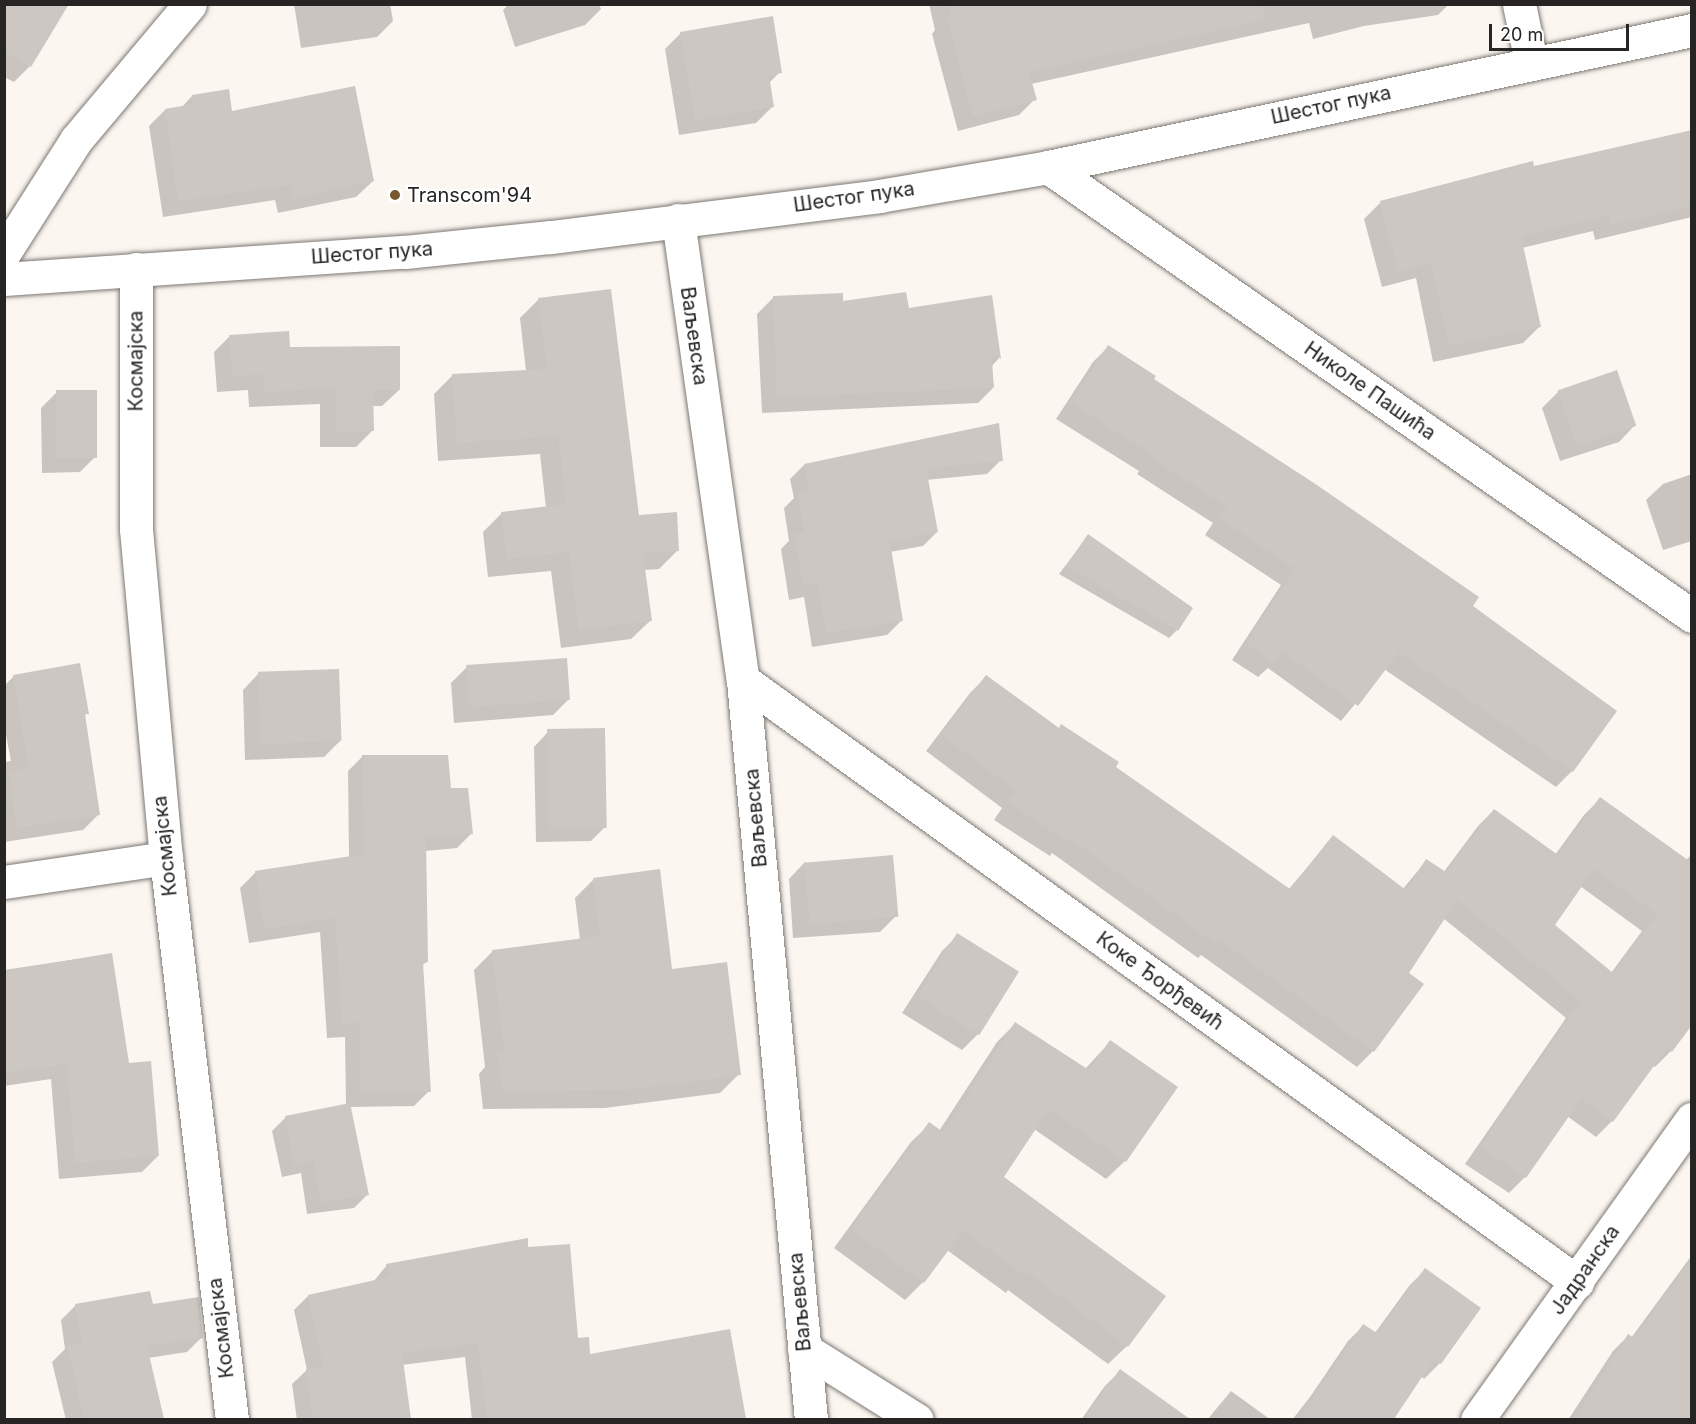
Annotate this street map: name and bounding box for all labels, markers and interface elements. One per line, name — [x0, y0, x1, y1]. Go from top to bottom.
scale bar — [1492, 12, 1632, 50]
text: 20 m — [1500, 24, 1543, 45]
street label: Шестог пука — [1269, 81, 1393, 129]
street label: Шестог пука — [792, 177, 916, 217]
place label: Transcom'94 — [407, 183, 532, 207]
marker: Transcom'94 — [388, 188, 402, 202]
street label: Шестог пука — [310, 237, 434, 269]
street label: Ваљевска — [675, 285, 713, 387]
street label: Космајска — [124, 310, 148, 412]
street label: Николе Пашића — [1300, 337, 1440, 445]
street label: Ваљевска — [740, 768, 772, 868]
street label: Космајска — [148, 795, 182, 897]
street label: Коке Ђорђевић — [1092, 927, 1228, 1035]
street label: Јадранска — [1545, 1220, 1625, 1320]
street label: Ваљевска — [784, 1252, 816, 1352]
street label: Космајска — [203, 1276, 239, 1380]

